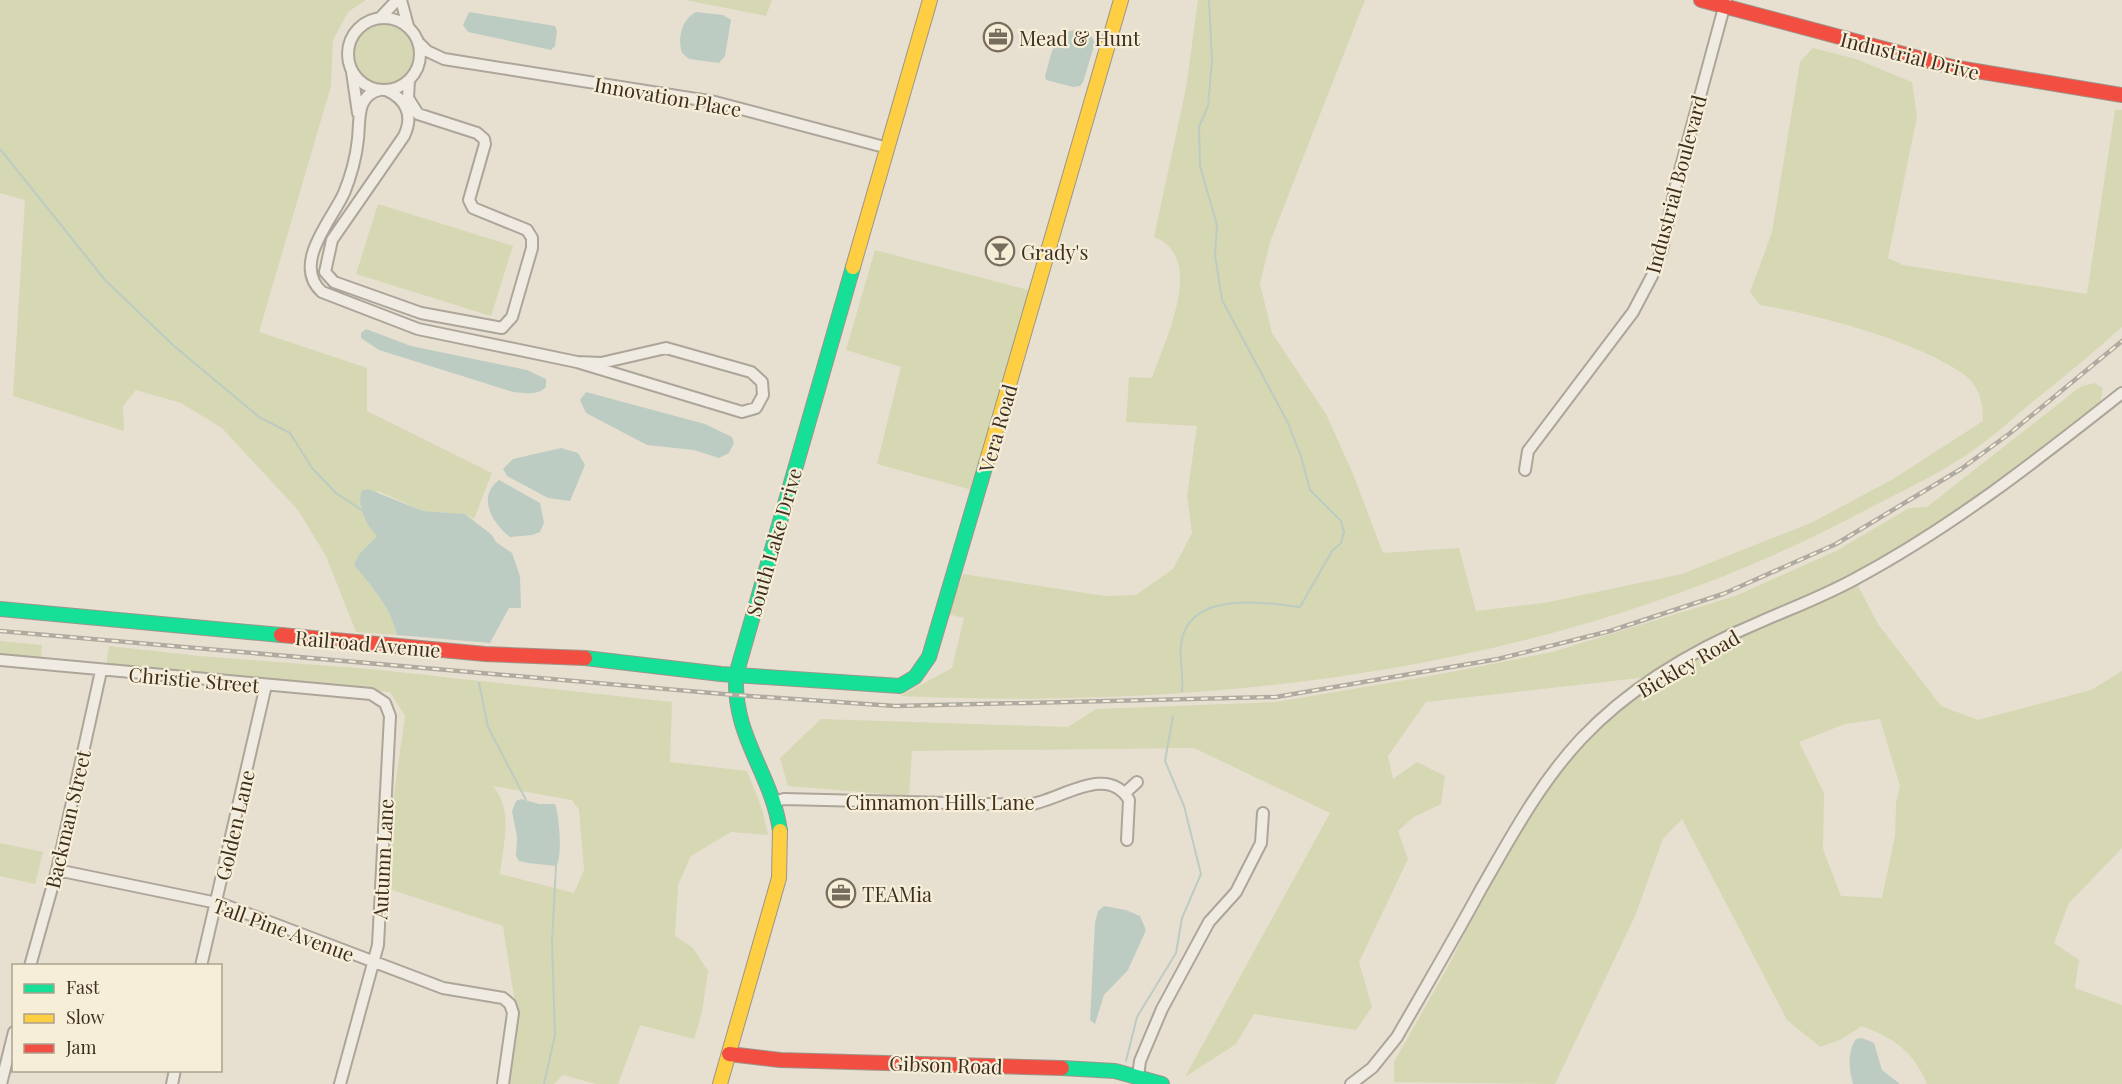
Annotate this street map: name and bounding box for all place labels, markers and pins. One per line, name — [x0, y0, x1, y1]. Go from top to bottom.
office icon: Mead & Hunt — [982, 21, 1014, 53]
place label: Mead & Hunt — [1019, 24, 1141, 51]
bar icon: Grady's — [984, 235, 1016, 267]
place label: Grady's — [1021, 238, 1088, 265]
office icon: TEAMia — [825, 877, 857, 909]
place label: TEAMia — [862, 880, 932, 907]

